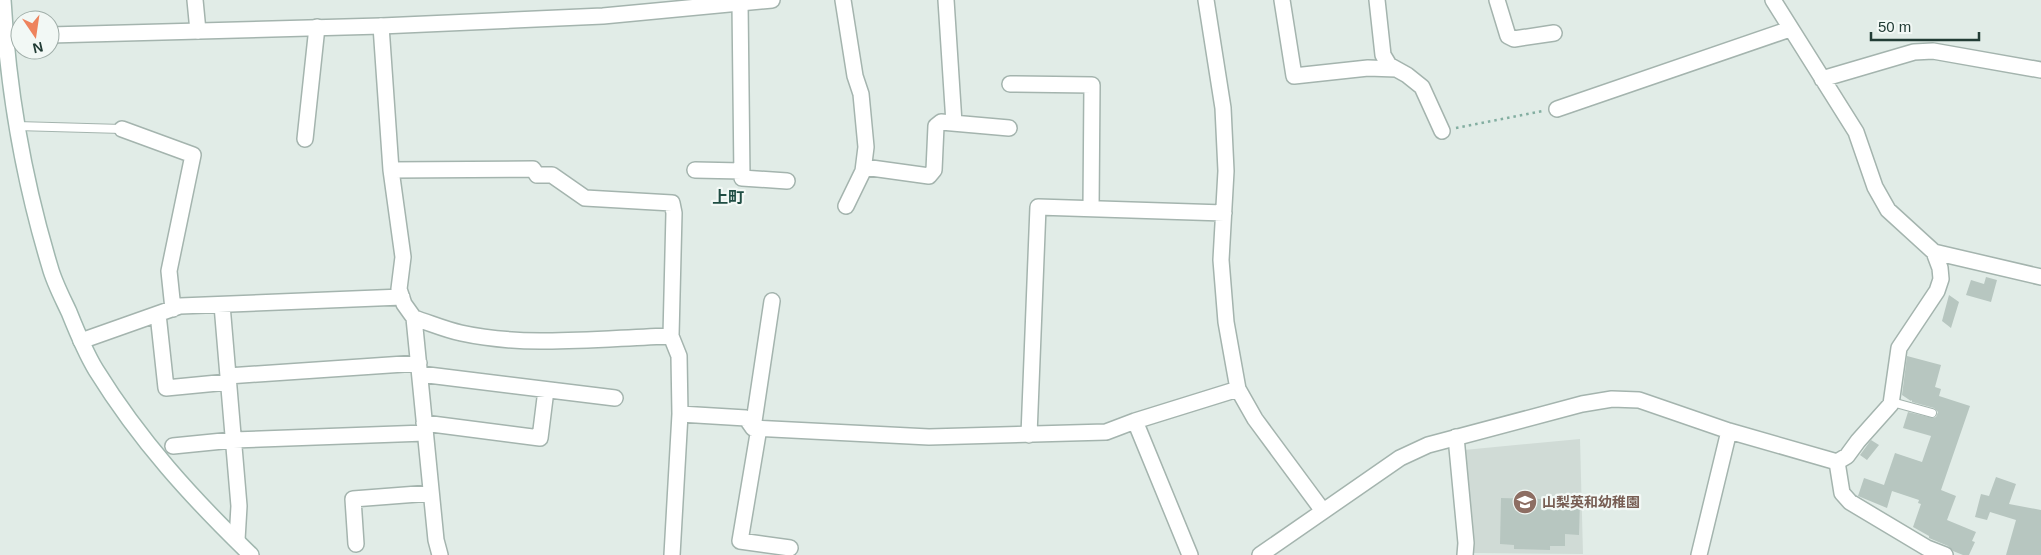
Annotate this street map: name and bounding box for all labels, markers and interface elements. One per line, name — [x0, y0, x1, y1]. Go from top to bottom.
north arrow — [10, 10, 60, 60]
scale bar — [1871, 10, 1978, 42]
text: 50 m — [1878, 18, 1911, 35]
text: N — [31, 39, 45, 57]
district label: 上町 — [712, 189, 744, 206]
school or university icon: 山梨英和幼稚園 — [1512, 489, 1538, 515]
place label: 山梨英和幼稚園 — [1542, 494, 1640, 510]

